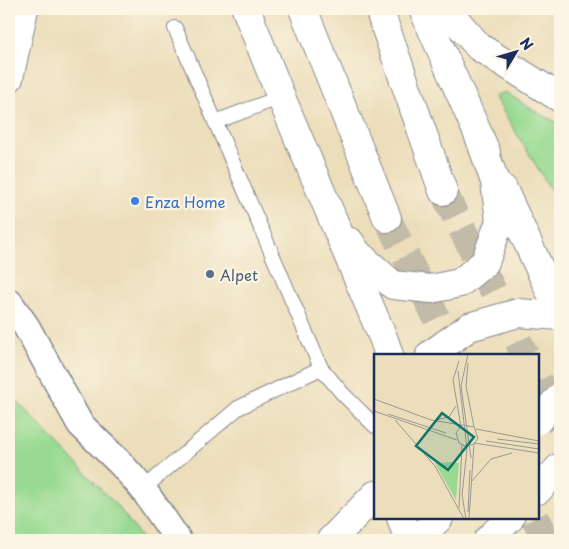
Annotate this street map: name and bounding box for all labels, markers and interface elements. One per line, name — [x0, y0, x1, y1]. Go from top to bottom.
north arrow — [492, 28, 542, 78]
text: N — [515, 33, 538, 55]
place label: Enza Home — [145, 190, 226, 213]
marker: Enza Home — [129, 195, 141, 207]
place label: Alpet — [220, 263, 258, 286]
marker: Alpet — [204, 268, 216, 280]
inset map — [374, 354, 539, 519]

